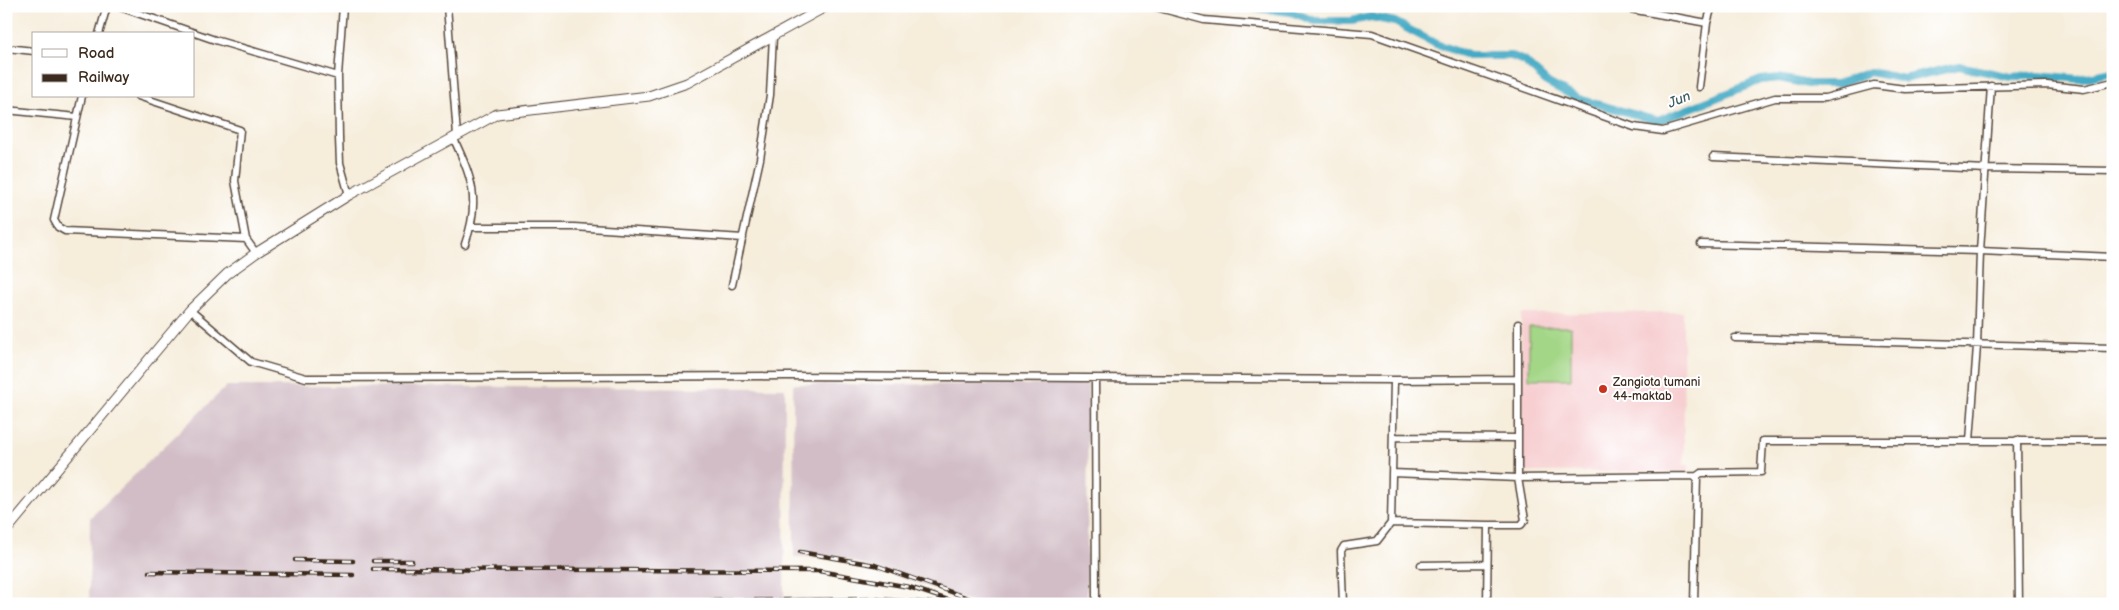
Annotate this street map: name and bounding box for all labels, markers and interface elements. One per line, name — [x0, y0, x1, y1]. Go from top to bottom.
legend — [32, 32, 195, 98]
text: Road — [78, 44, 114, 63]
text: Railway — [78, 68, 129, 87]
water label: Jun — [1664, 87, 1693, 112]
place label: Zangiota tumani 44-maktab — [1612, 375, 1700, 404]
marker: Zangiota tumani 44-maktab — [1597, 383, 1609, 395]

